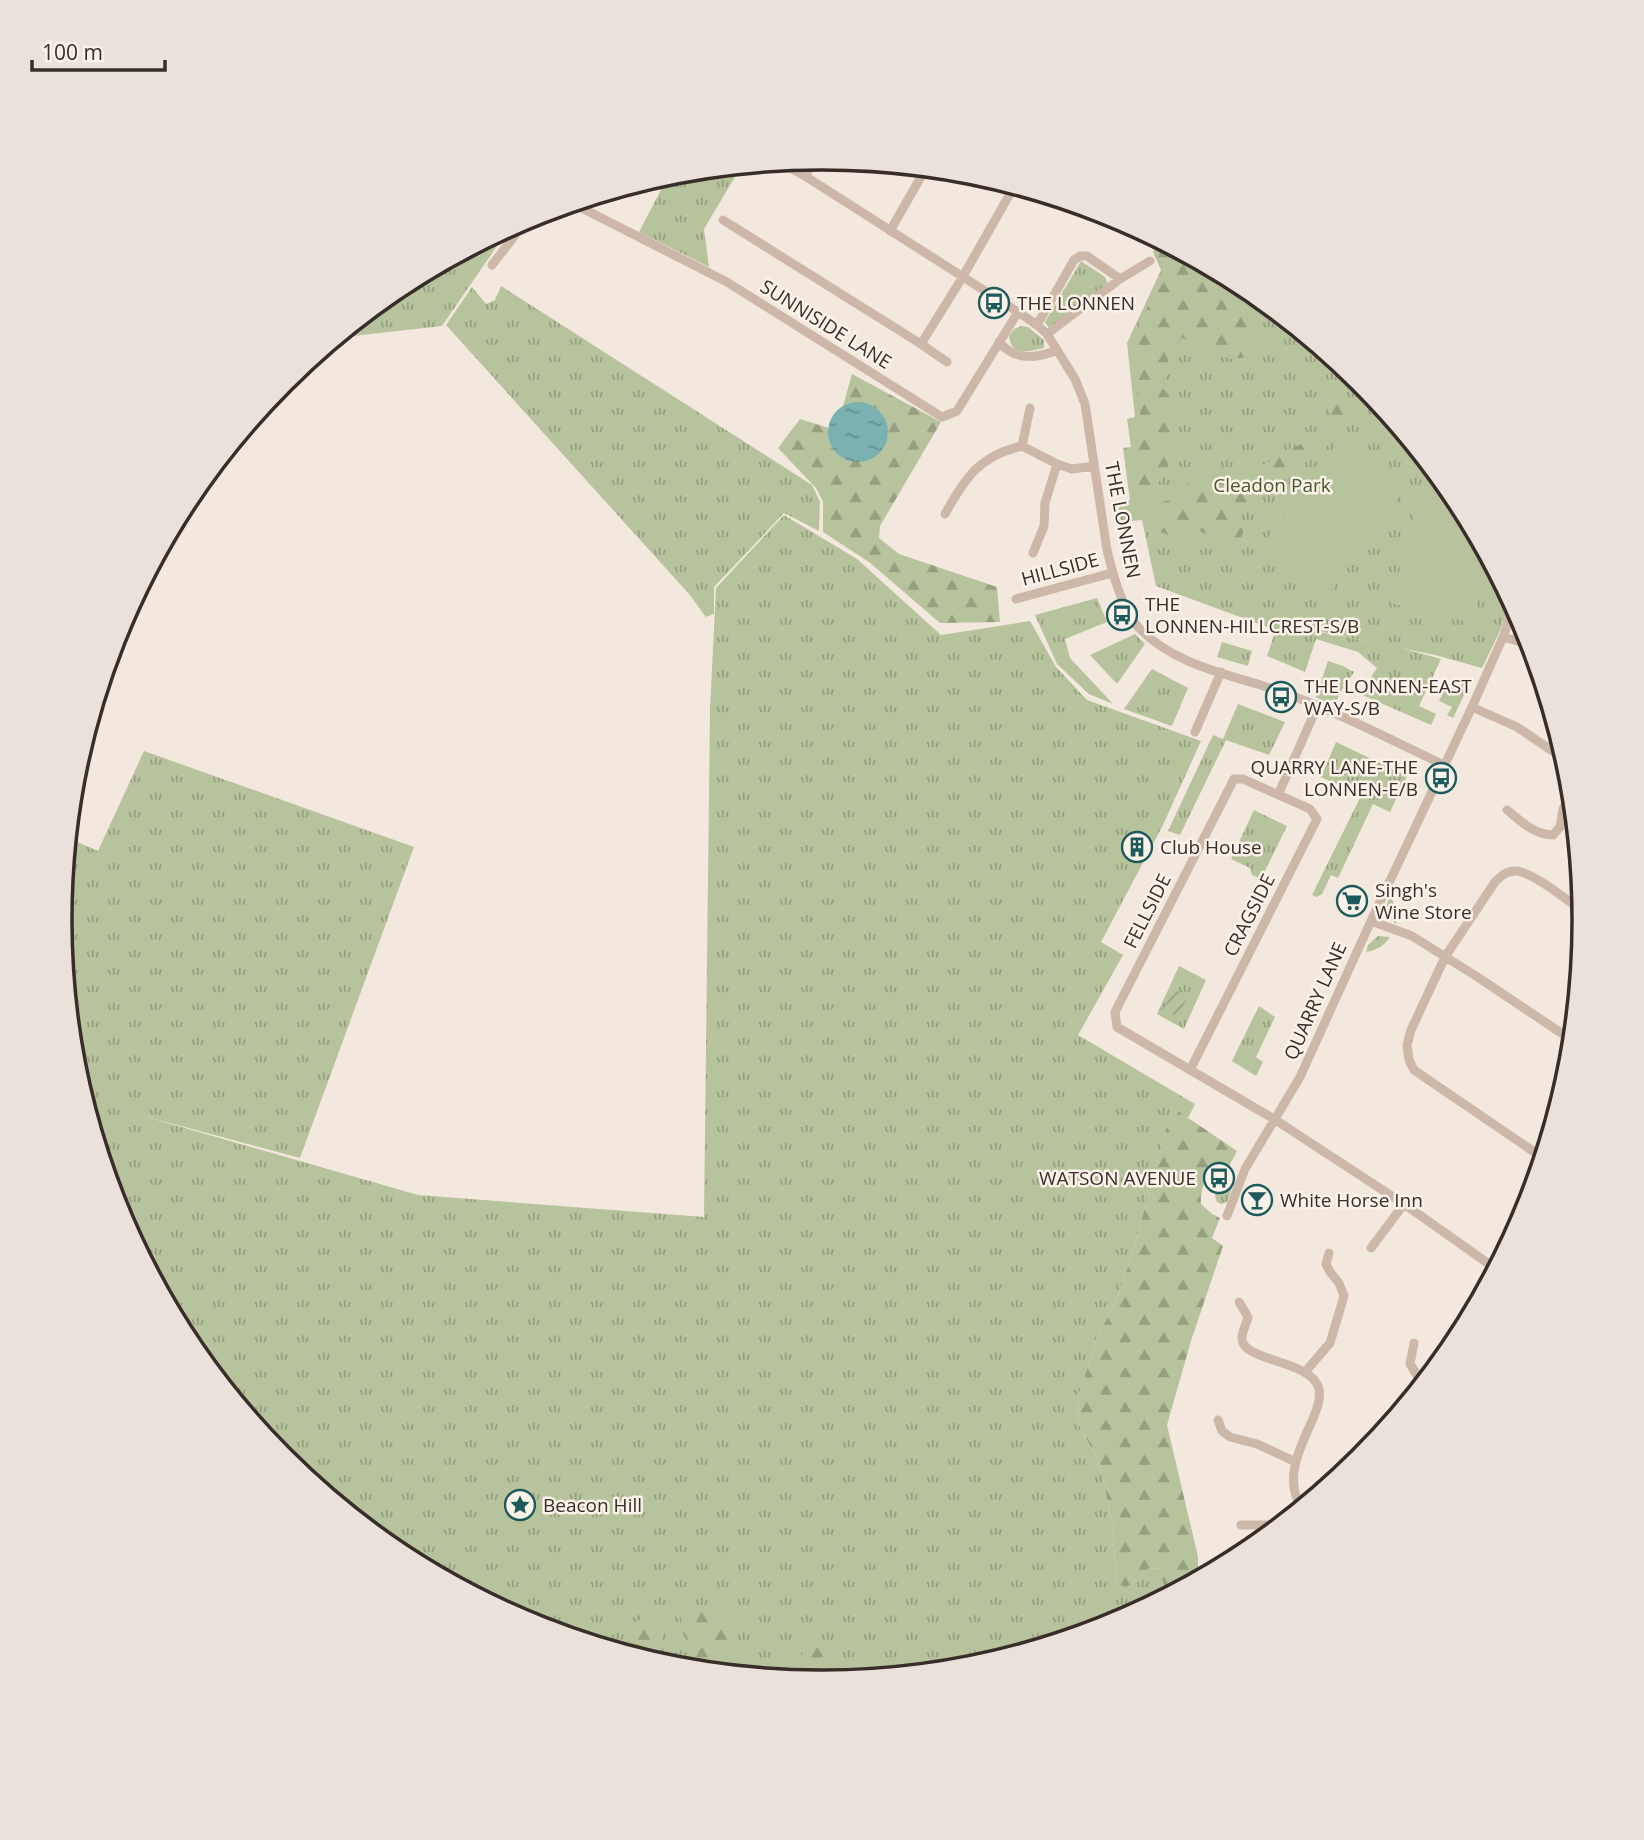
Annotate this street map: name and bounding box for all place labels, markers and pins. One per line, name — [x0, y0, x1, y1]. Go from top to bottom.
bus stop icon: THE LONNEN — [977, 286, 1011, 320]
place label: THE LONNEN — [1017, 290, 1135, 316]
place label: THE LONNEN-HILLCREST-S/B — [1145, 591, 1359, 639]
bus stop icon: THE LONNEN-HILLCREST-S/B — [1105, 598, 1139, 632]
place label: THE LONNEN-EAST WAY-S/B — [1304, 673, 1472, 721]
bus stop icon: THE LONNEN-EAST WAY-S/B — [1264, 680, 1298, 714]
place label: QUARRY LANE-THE LONNEN-E/B — [1250, 754, 1418, 802]
bus stop icon: QUARRY LANE-THE LONNEN-E/B — [1424, 761, 1458, 795]
building icon: Club House — [1120, 830, 1154, 864]
place label: Club House — [1160, 834, 1262, 860]
place label: Singh's Wine Store — [1375, 877, 1472, 925]
supermarket icon: Singh's Wine Store — [1335, 884, 1369, 918]
bus stop icon: WATSON AVENUE — [1202, 1161, 1236, 1195]
place label: WATSON AVENUE — [1039, 1165, 1196, 1191]
bar icon: White Horse Inn — [1240, 1183, 1274, 1217]
place label: White Horse Inn — [1280, 1187, 1423, 1213]
place icon: Beacon Hill — [503, 1488, 537, 1522]
place label: Beacon Hill — [543, 1492, 642, 1518]

